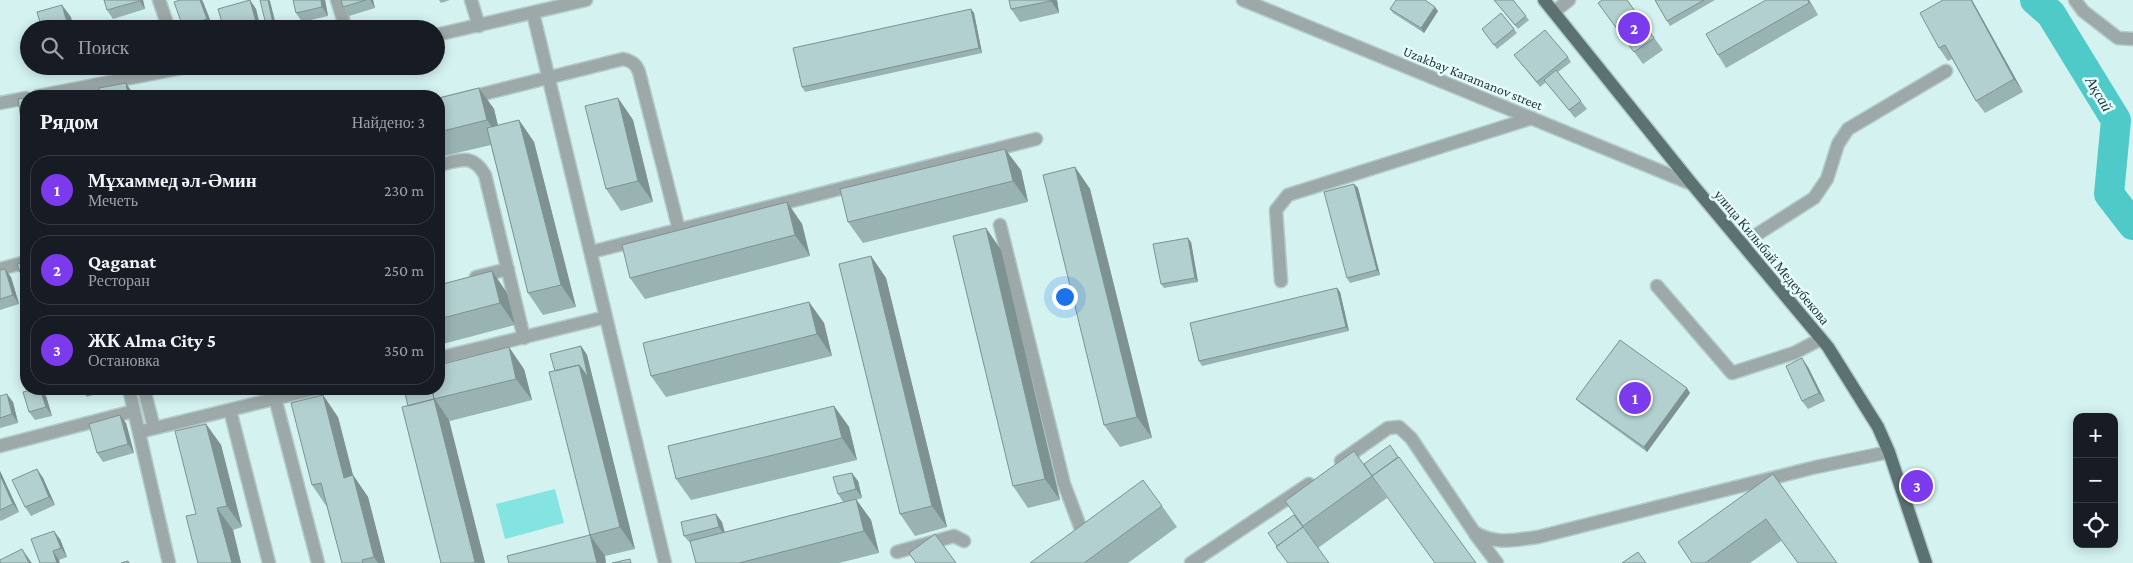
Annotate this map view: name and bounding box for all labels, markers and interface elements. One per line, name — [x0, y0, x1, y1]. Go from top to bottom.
pin: 2 — [1618, 9, 1650, 47]
search box — [20, 20, 445, 75]
icon: search — [38, 34, 66, 62]
text: Поиск — [78, 37, 129, 58]
street label: Uzakbay Karamanov street — [1401, 43, 1545, 113]
water label: Ақсай — [2082, 73, 2116, 115]
text: Рядом — [40, 110, 99, 134]
text: Найдено: 3 — [352, 114, 425, 131]
text: Мұхаммед әл-Әмин — [88, 170, 257, 191]
text: 1 — [54, 182, 60, 199]
text: 230 m — [384, 182, 424, 199]
street label: улица Килыбай Медеубекова — [1711, 186, 1834, 328]
text: Мечеть — [88, 192, 138, 209]
text: Qaganat — [88, 251, 156, 272]
text: 2 — [53, 262, 61, 279]
text: 250 m — [384, 262, 424, 279]
text: Ресторан — [88, 272, 150, 289]
your location — [1052, 284, 1078, 310]
text: ЖК Alma City 5 — [88, 330, 216, 351]
text: 3 — [53, 342, 61, 359]
text: 350 m — [384, 342, 424, 359]
text: Остановка — [88, 352, 160, 369]
pin: 1 — [1619, 379, 1651, 417]
map controls — [2073, 413, 2118, 548]
button: + — [2073, 413, 2118, 458]
button: − — [2073, 458, 2118, 503]
pin: 3 — [1901, 467, 1933, 505]
button: locate — [2073, 503, 2118, 548]

